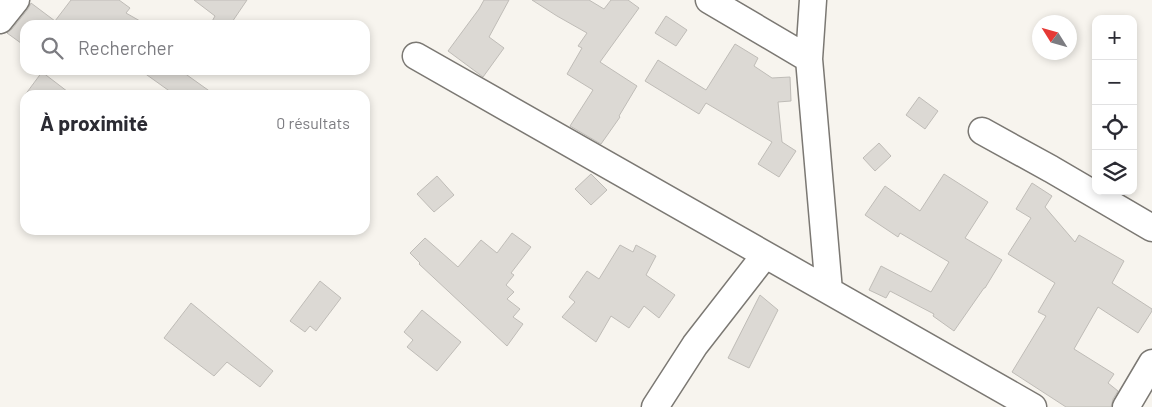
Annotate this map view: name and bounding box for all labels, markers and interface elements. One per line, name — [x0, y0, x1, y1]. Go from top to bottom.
north arrow — [1032, 15, 1077, 60]
map controls — [1092, 15, 1137, 195]
button: + — [1092, 15, 1137, 60]
search box — [20, 20, 370, 75]
icon: search — [38, 34, 66, 62]
text: Rechercher — [78, 36, 174, 59]
button: − — [1092, 60, 1137, 105]
button: locate — [1092, 105, 1137, 150]
text: À proximité — [40, 110, 148, 135]
text: 0 résultats — [276, 113, 350, 132]
button: layers — [1092, 150, 1137, 195]

